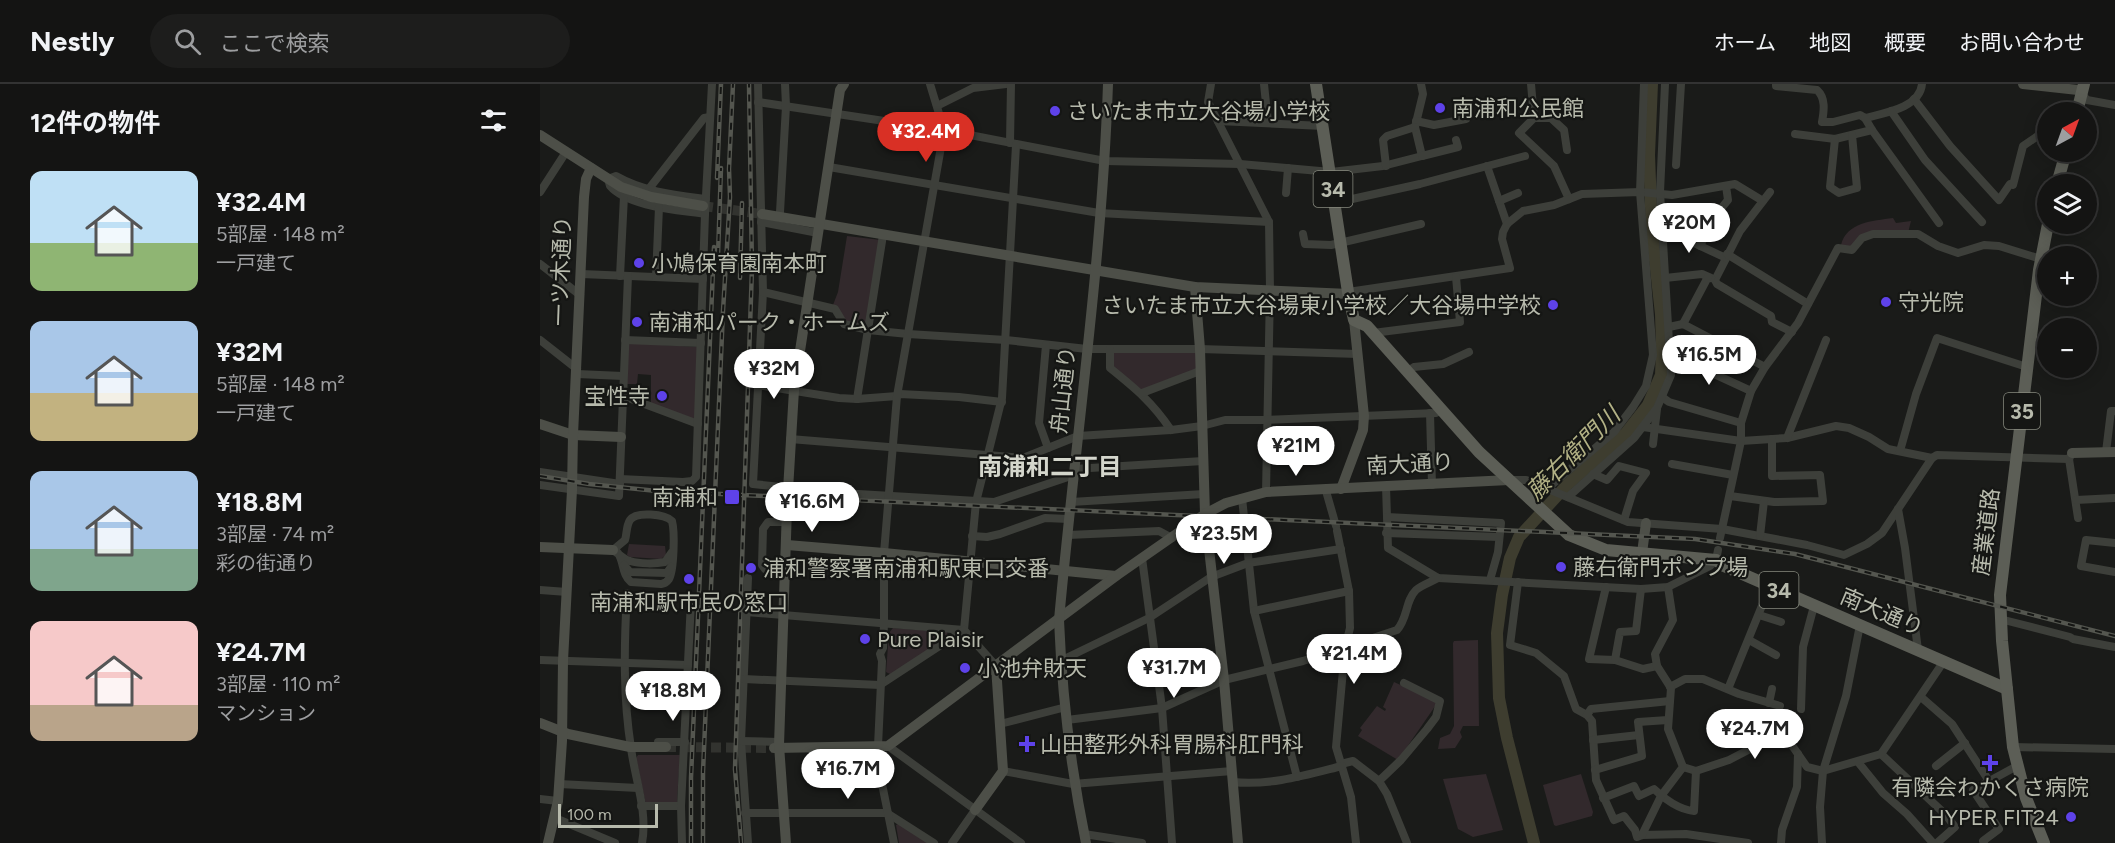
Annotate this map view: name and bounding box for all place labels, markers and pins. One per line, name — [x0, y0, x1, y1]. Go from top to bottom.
place label: 南浦和公民館 — [1452, 95, 1584, 122]
place label: さいたま市立大谷場小学校 — [1067, 98, 1330, 125]
marker: 南浦和公民館 — [1433, 101, 1447, 115]
marker: さいたま市立大谷場小学校 — [1048, 104, 1062, 118]
pin: ¥32.4M — [877, 112, 975, 163]
pin: ¥20M — [1653, 203, 1725, 254]
place label: 小鳩保育園南本町 — [651, 250, 827, 277]
marker: 小鳩保育園南本町 — [632, 256, 646, 270]
place label: 守光院 — [1898, 289, 1964, 316]
place label: さいたま市立大谷場東小学校／大谷場中学校 — [1102, 292, 1541, 319]
marker: 守光院 — [1879, 295, 1893, 309]
marker: さいたま市立大谷場東小学校／大谷場中学校 — [1546, 298, 1560, 312]
place label: 南浦和パーク・ホームズ — [649, 309, 890, 336]
marker: 南浦和パーク・ホームズ — [630, 315, 644, 329]
pin: ¥16.5M — [1660, 335, 1758, 386]
pin: ¥32M — [738, 349, 810, 400]
place label: 宝性寺 — [584, 383, 650, 410]
marker: 宝性寺 — [655, 389, 669, 403]
pin: ¥21M — [1260, 426, 1332, 477]
pin: ¥16.6M — [763, 482, 861, 533]
place label: 南浦和 — [652, 484, 718, 511]
marker: 南浦和 — [723, 488, 741, 506]
pin: ¥23.5M — [1175, 514, 1273, 565]
place label: 藤右衛門ポンプ場 — [1573, 554, 1748, 581]
place label: 浦和警察署南浦和駅東口交番 — [763, 555, 1049, 582]
marker: 藤右衛門ポンプ場 — [1554, 560, 1568, 574]
marker: 浦和警察署南浦和駅東口交番 — [744, 561, 758, 575]
marker: 南浦和駅市民の窓口 — [682, 572, 696, 586]
place label: 南浦和駅市民の窓口 — [590, 589, 788, 616]
place label: Pure Plaisir — [877, 626, 984, 653]
marker: Pure Plaisir — [858, 632, 872, 646]
pin: ¥21.4M — [1305, 634, 1403, 685]
pin: ¥31.7M — [1125, 648, 1223, 699]
place label: 小池弁財天 — [977, 655, 1087, 682]
marker: 小池弁財天 — [958, 661, 972, 675]
pin: ¥18.8M — [624, 671, 722, 722]
pin: ¥24.7M — [1706, 709, 1804, 760]
place label: 山田整形外科胃腸科肛門科 — [1040, 731, 1304, 758]
marker: 山田整形外科胃腸科肛門科 — [1018, 735, 1036, 753]
pin: ¥16.7M — [799, 749, 897, 800]
marker: 有隣会わかくさ病院 — [1981, 754, 1999, 772]
place label: 有隣会わかくさ病院 — [1891, 774, 2089, 801]
place label: HYPER FIT24 — [1928, 804, 2059, 831]
marker: HYPER FIT24 — [2064, 810, 2078, 824]

